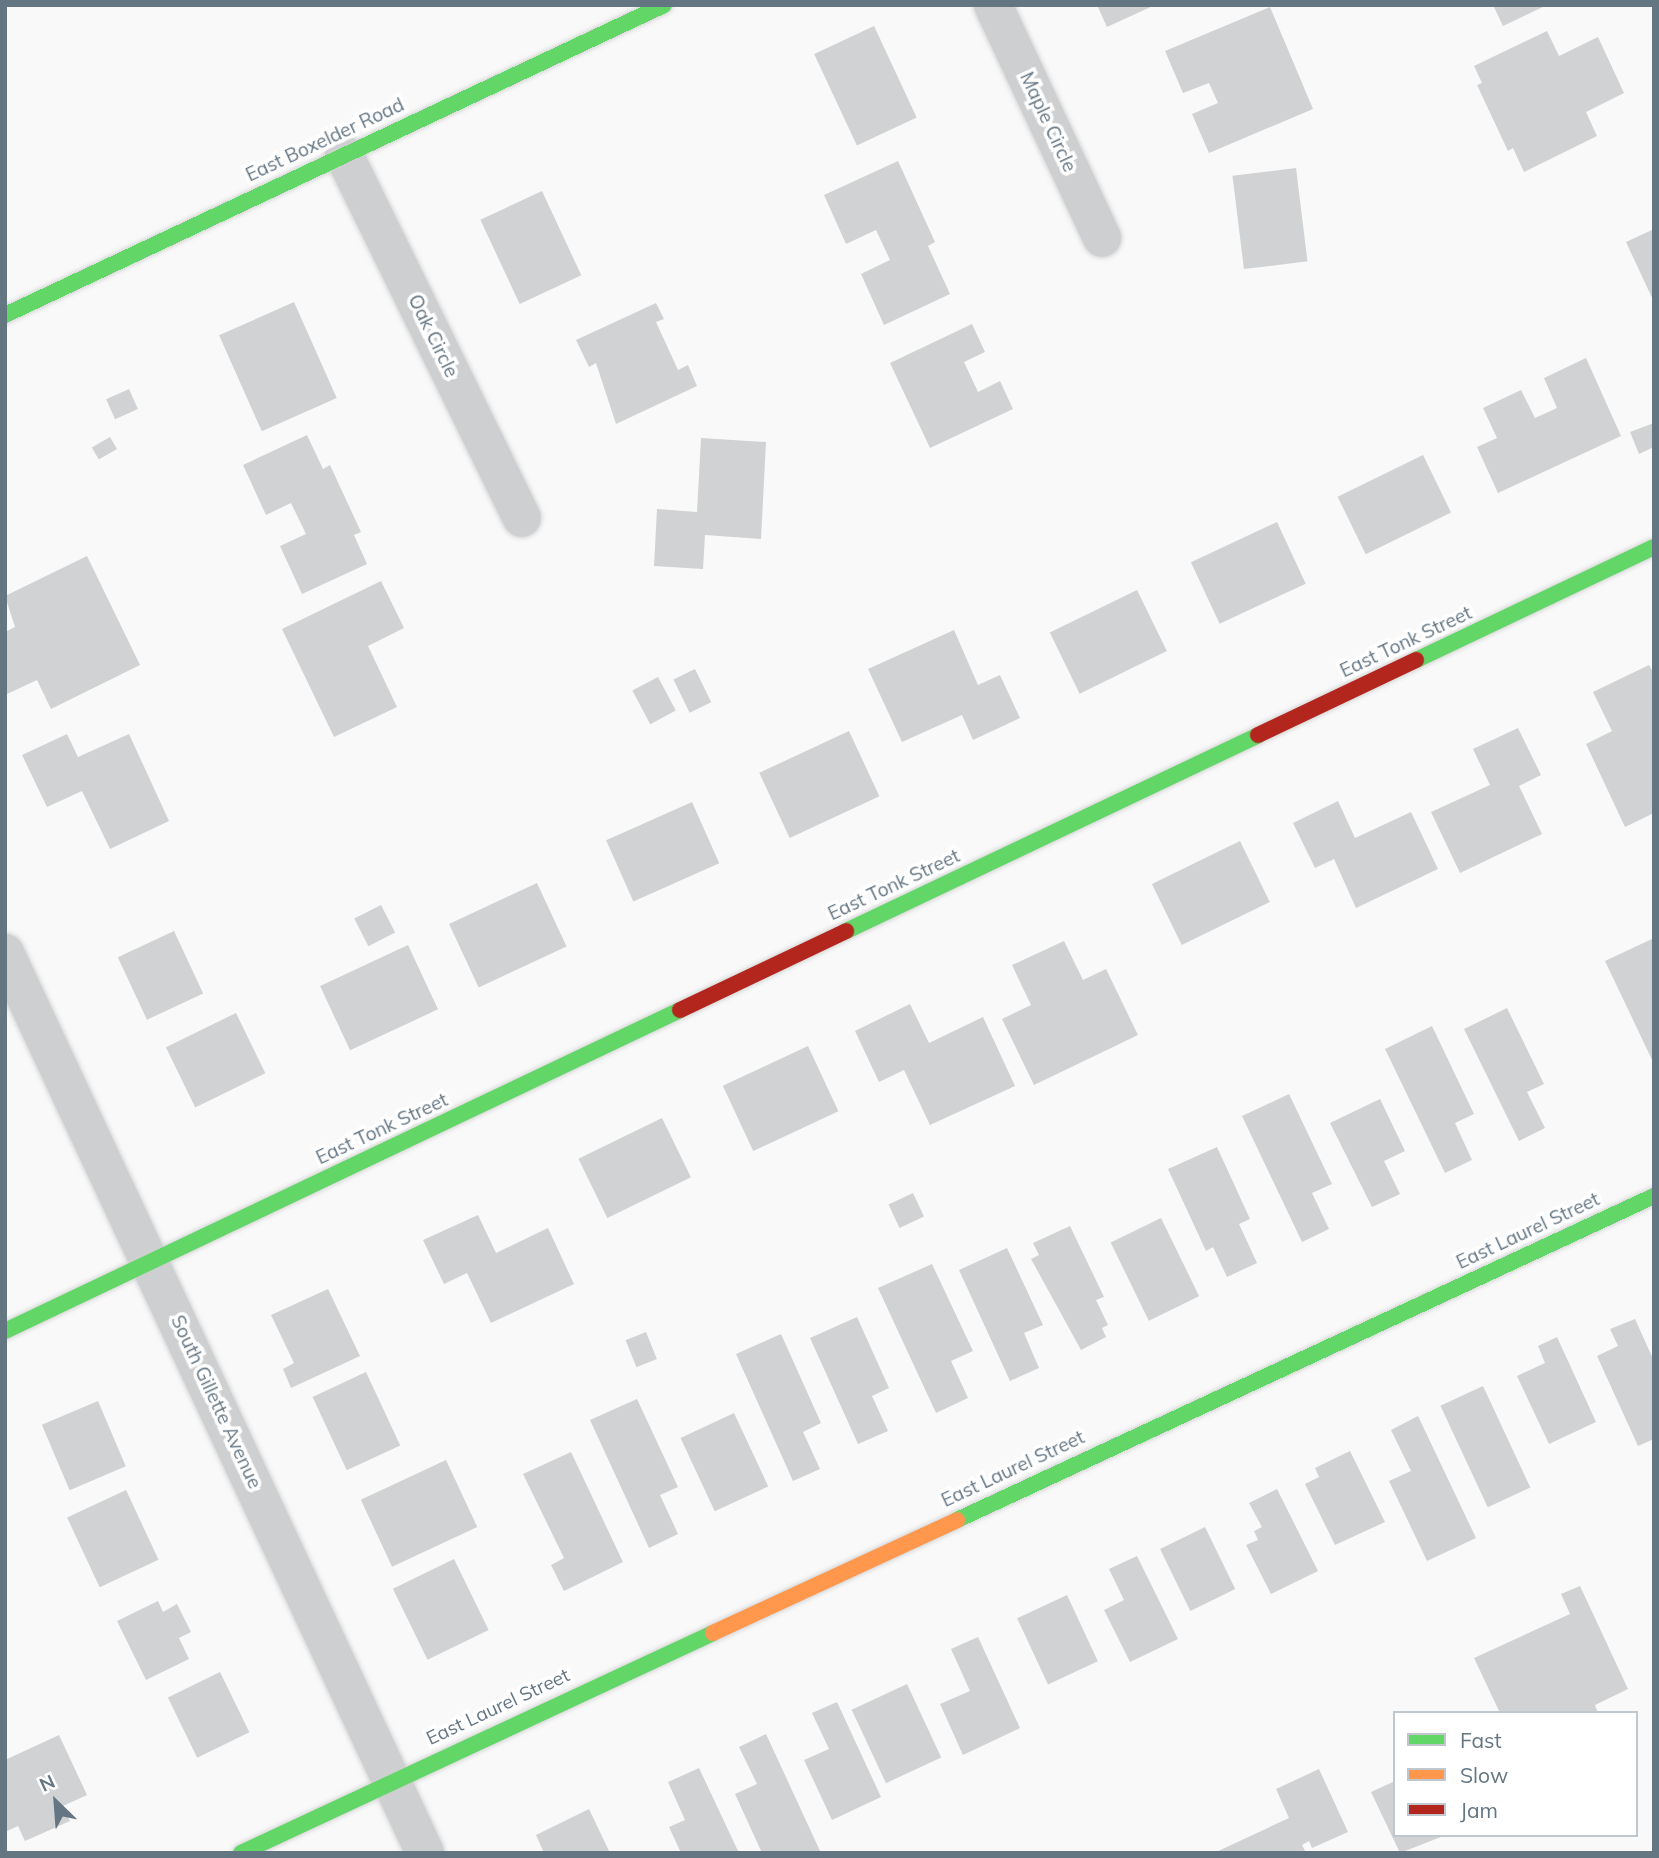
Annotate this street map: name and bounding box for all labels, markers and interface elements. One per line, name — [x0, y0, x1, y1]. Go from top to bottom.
street label: Maple Circle — [1015, 68, 1081, 176]
street label: East Boxelder Road — [242, 93, 408, 187]
street label: Oak Circle — [403, 291, 463, 381]
street label: East Tonk Street — [1337, 602, 1475, 682]
street label: East Tonk Street — [825, 845, 963, 925]
street label: East Tonk Street — [313, 1089, 451, 1169]
street label: East Laurel Street — [1453, 1188, 1603, 1274]
street label: South Gillette Avenue — [166, 1312, 266, 1492]
street label: East Laurel Street — [938, 1426, 1088, 1512]
street label: East Laurel Street — [423, 1664, 573, 1750]
legend — [1393, 1711, 1638, 1837]
text: Fast — [1460, 1727, 1502, 1753]
text: Slow — [1460, 1762, 1508, 1788]
north arrow — [21, 1767, 91, 1837]
text: N — [36, 1769, 59, 1797]
text: Jam — [1460, 1797, 1498, 1823]

